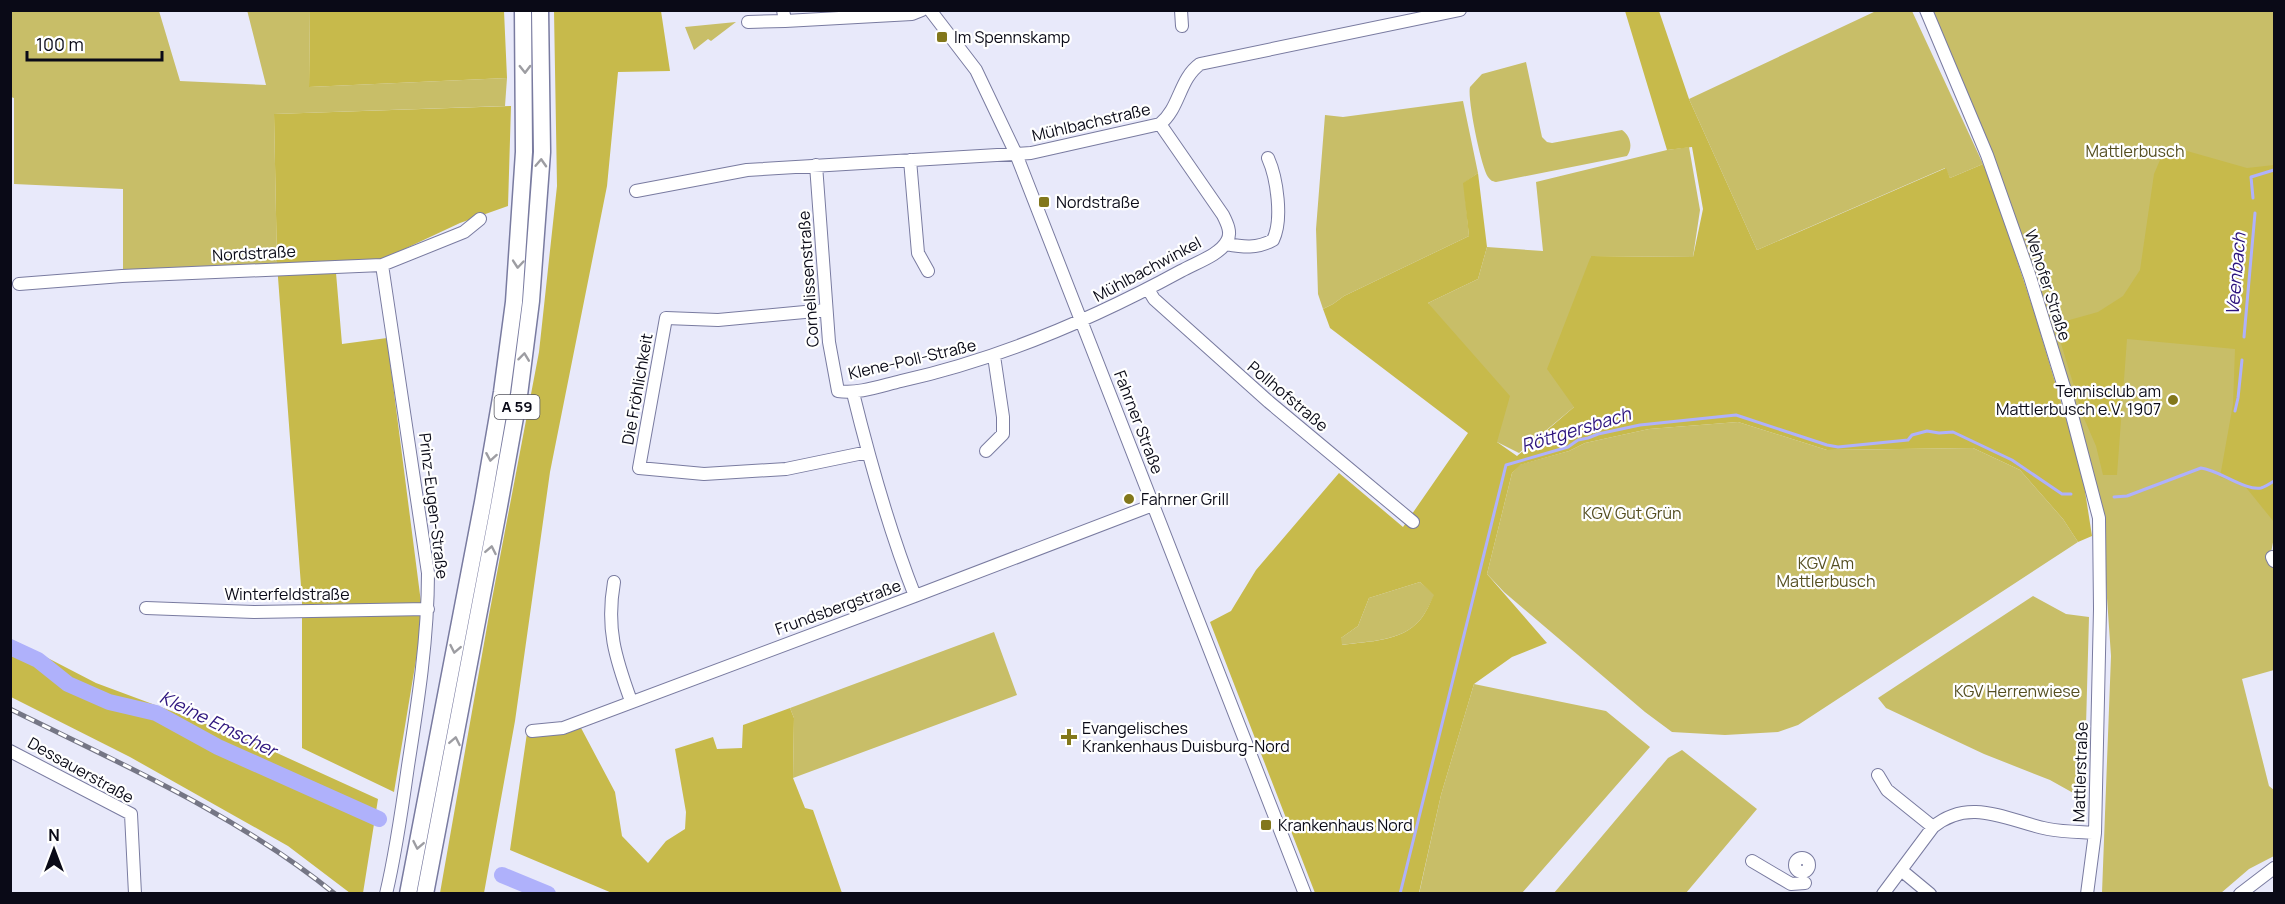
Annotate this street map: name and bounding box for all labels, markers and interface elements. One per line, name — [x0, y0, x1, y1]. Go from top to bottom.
scale bar — [27, 24, 162, 62]
place label: Im Spennskamp — [954, 26, 1070, 48]
marker: Im Spennskamp — [935, 30, 949, 44]
text: 100 m — [36, 32, 84, 56]
one-way arrow — [519, 64, 531, 73]
street label: Mühlbachstraße — [1030, 98, 1152, 146]
park label: Mattlerbusch — [2086, 140, 2184, 162]
one-way arrow — [534, 159, 547, 168]
place label: Nordstraße — [1056, 191, 1140, 213]
marker: Nordstraße — [1037, 195, 1051, 209]
street label: Cornelissenstraße — [792, 210, 824, 348]
street label: Wehofer Straße — [2020, 227, 2076, 343]
water label: Veenbach — [2219, 230, 2251, 316]
street label: Mühlbachwinkel — [1089, 231, 1205, 307]
street label: Nordstraße — [212, 240, 296, 266]
one-way arrow — [512, 259, 525, 268]
street label: Die Fröhlichkeit — [616, 332, 658, 446]
street label: Klene-Poll-Straße — [846, 334, 978, 384]
one-way arrow — [517, 353, 529, 362]
street label: Pollhofstraße — [1243, 356, 1333, 436]
street label: Fahrner Straße — [1109, 367, 1169, 477]
place label: Tennisclub am Mattlerbusch e.V. 1907 — [1996, 380, 2161, 420]
marker: Tennisclub am Mattlerbusch e.V. 1907 — [2166, 393, 2180, 407]
road number: A 59 — [494, 395, 540, 419]
water label: Röttgersbach — [1518, 401, 1635, 457]
street label: Prinz-Eugen-Straße — [414, 432, 454, 580]
one-way arrow — [485, 451, 498, 461]
place label: Fahrner Grill — [1141, 488, 1229, 510]
marker: Fahrner Grill — [1122, 492, 1136, 506]
park label: KGV Gut Grün — [1582, 502, 1682, 524]
one-way arrow — [484, 545, 497, 555]
park label: KGV Am Mattlerbusch — [1777, 552, 1875, 592]
street label: Frundsbergstraße — [772, 574, 904, 640]
street label: Winterfeldstraße — [224, 583, 350, 605]
one-way arrow — [449, 643, 462, 653]
park label: KGV Herrenwiese — [1954, 680, 2080, 702]
water label: Kleine Emscher — [156, 684, 283, 763]
place label: Evangelisches Krankenhaus Duisburg-Nord — [1082, 717, 1290, 757]
street label: Mattlerstraße — [2067, 721, 2093, 823]
marker: Evangelisches Krankenhaus Duisburg-Nord — [1060, 728, 1078, 746]
street label: Dessauerstraße — [24, 732, 138, 808]
one-way arrow — [448, 736, 461, 746]
place label: Krankenhaus Nord — [1278, 814, 1413, 836]
marker: Krankenhaus Nord — [1259, 818, 1273, 832]
north arrow — [24, 820, 84, 880]
text: N — [48, 824, 60, 846]
one-way arrow — [412, 839, 425, 849]

